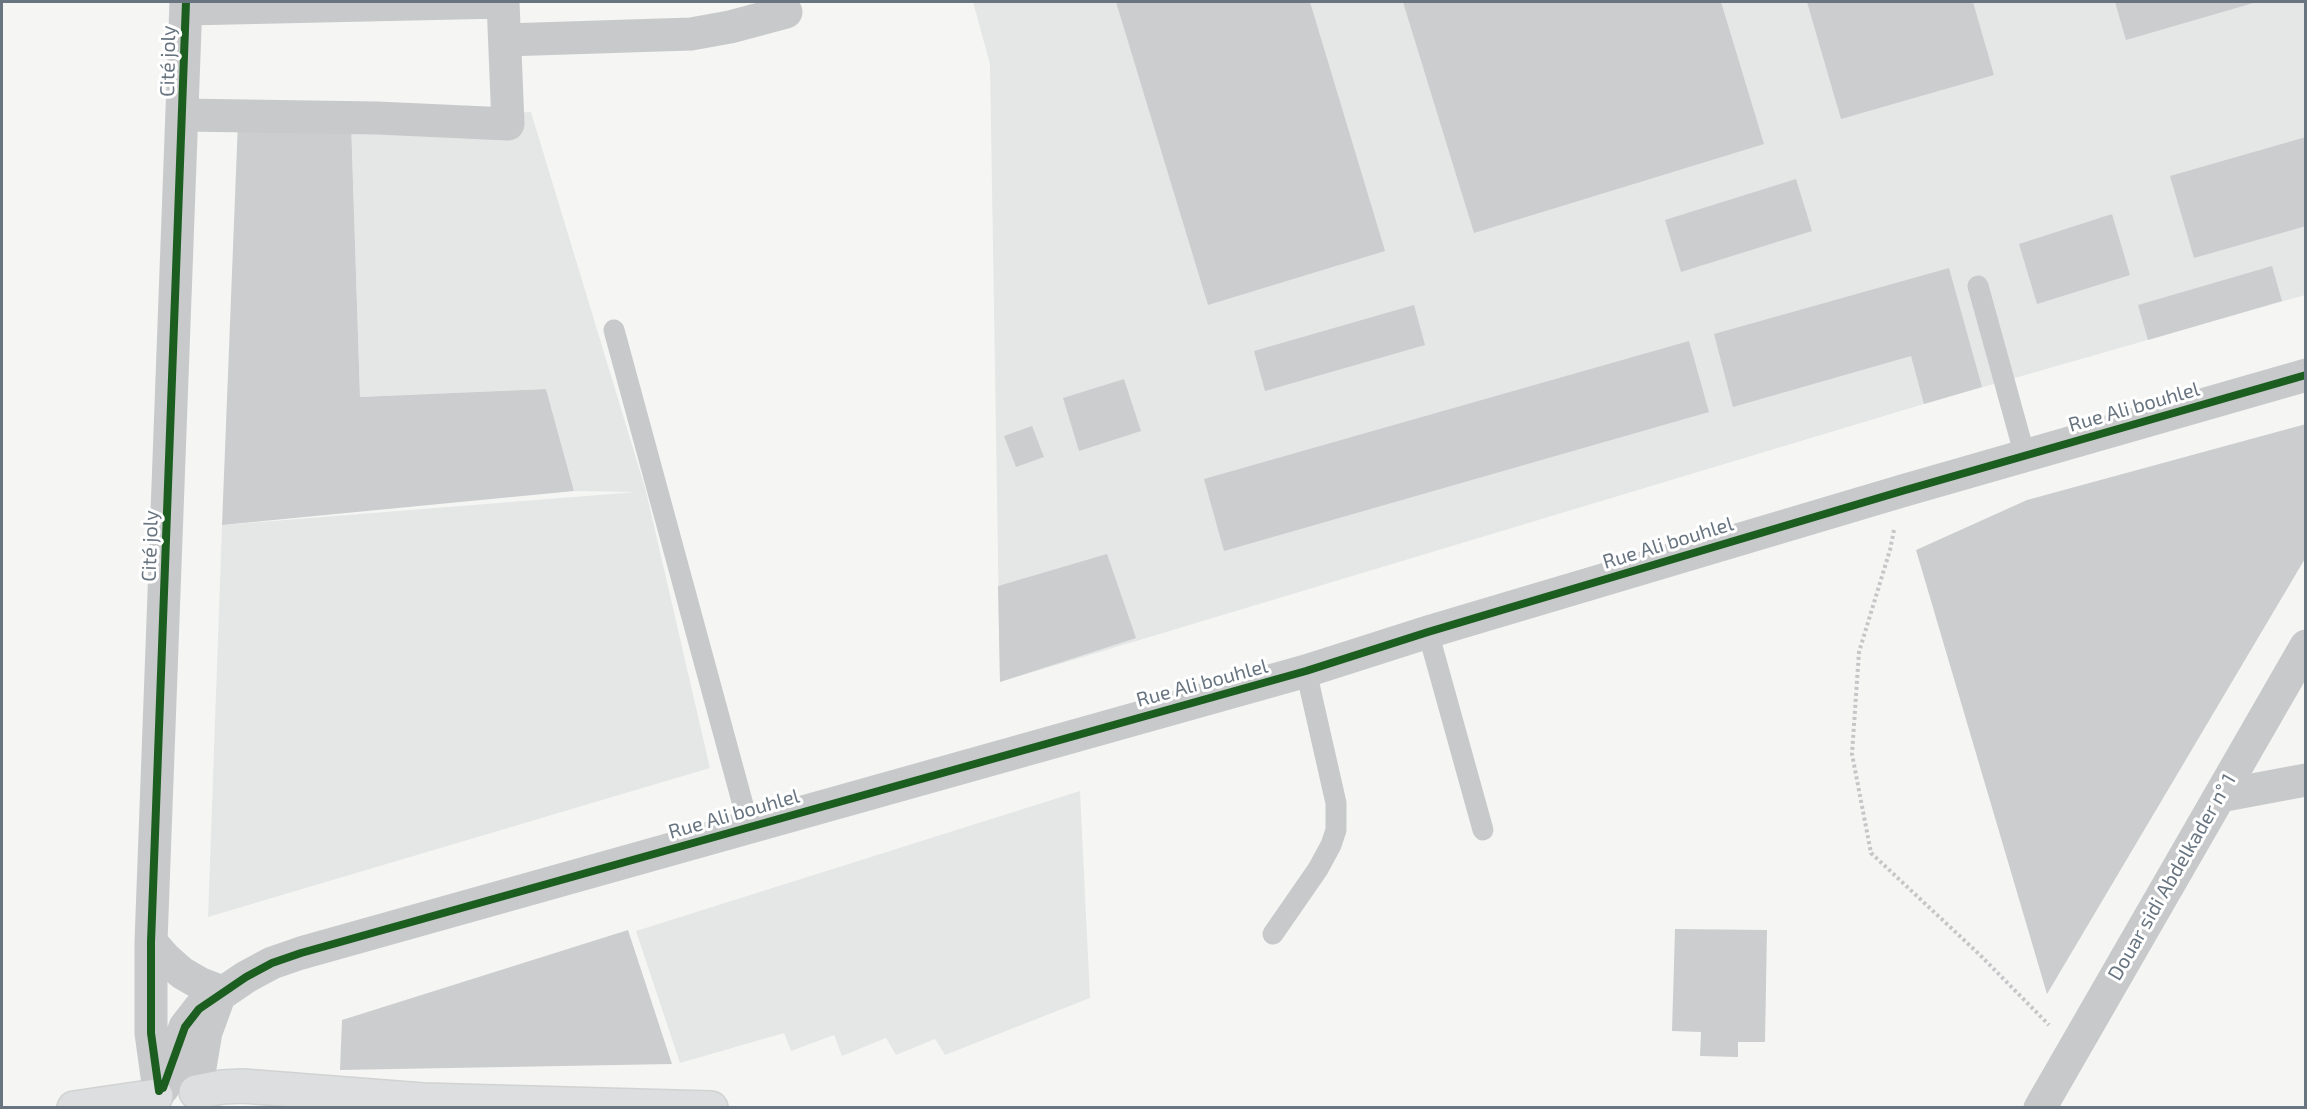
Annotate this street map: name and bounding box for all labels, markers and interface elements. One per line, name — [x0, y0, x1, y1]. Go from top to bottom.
street label: Cité joly — [155, 25, 181, 97]
street label: Rue Ali bouhlel — [2066, 377, 2202, 437]
street label: Cité joly — [137, 510, 163, 582]
street label: Rue Ali bouhlel — [1600, 512, 1736, 574]
street label: Rue Ali bouhlel — [1134, 654, 1270, 712]
street label: Douar sidi Abdelkader n° 1 — [2103, 769, 2241, 985]
street label: Rue Ali bouhlel — [666, 784, 802, 844]

